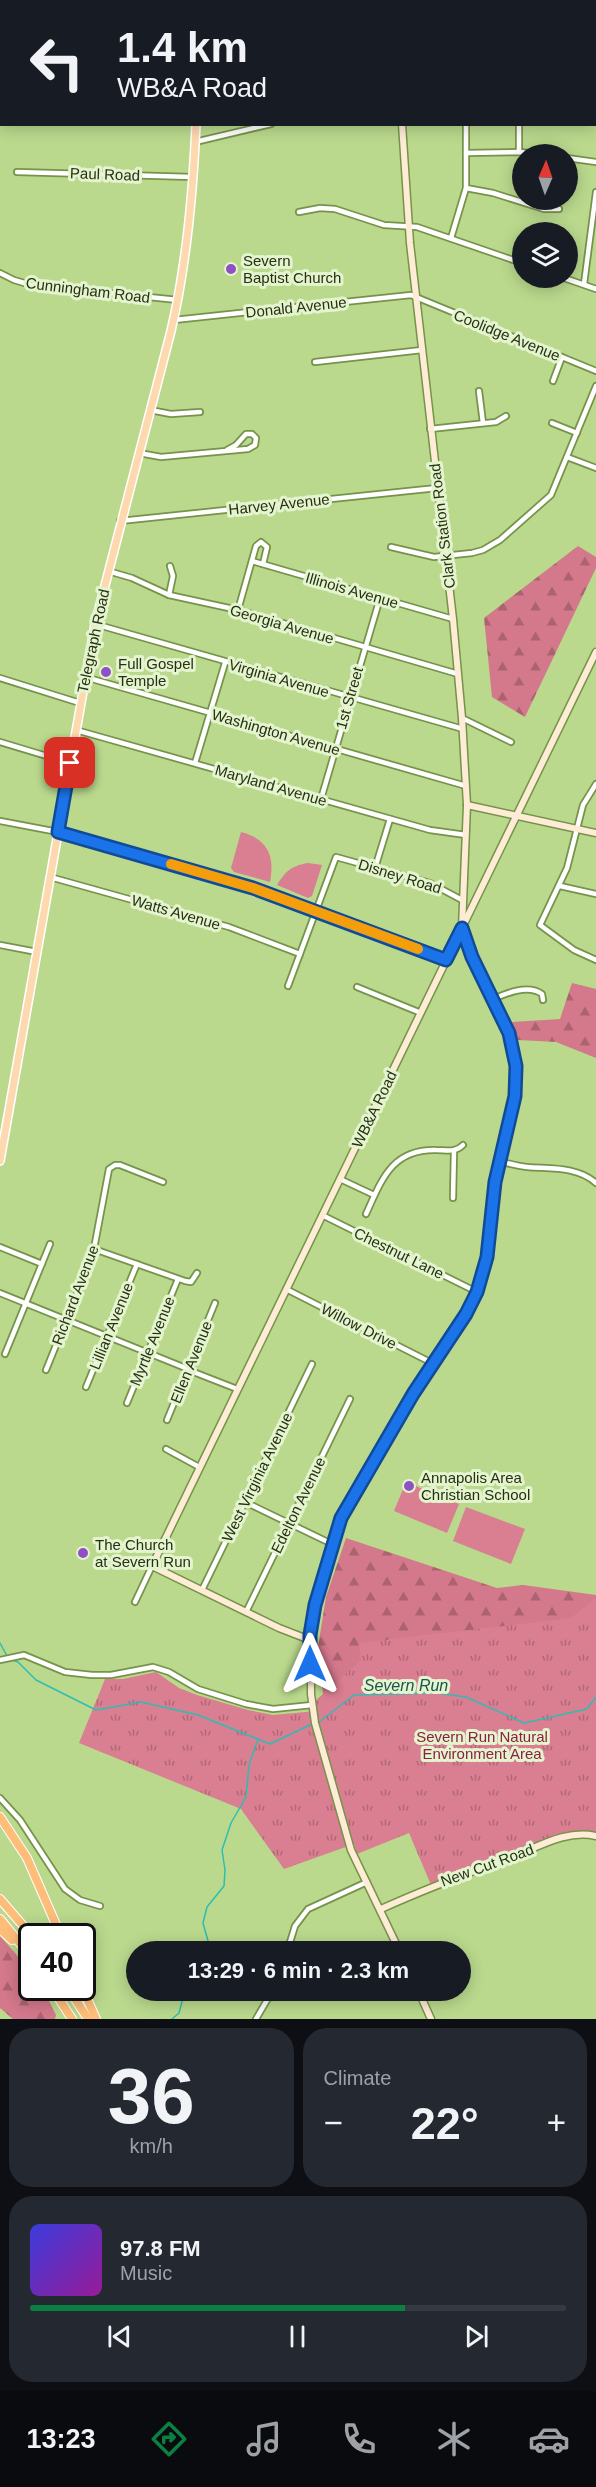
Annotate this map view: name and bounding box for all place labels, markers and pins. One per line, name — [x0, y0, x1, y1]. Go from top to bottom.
place label: Severn Baptist Church — [243, 252, 341, 286]
marker: Severn Baptist Church — [224, 262, 238, 276]
place label: Full Gospel Temple — [118, 655, 194, 689]
marker: Full Gospel Temple — [99, 665, 113, 679]
pin — [44, 737, 95, 788]
place label: Annapolis Area Christian School — [421, 1469, 530, 1503]
marker: Annapolis Area Christian School — [402, 1479, 416, 1493]
place label: The Church at Severn Run — [95, 1536, 191, 1570]
marker: The Church at Severn Run — [76, 1546, 90, 1560]

